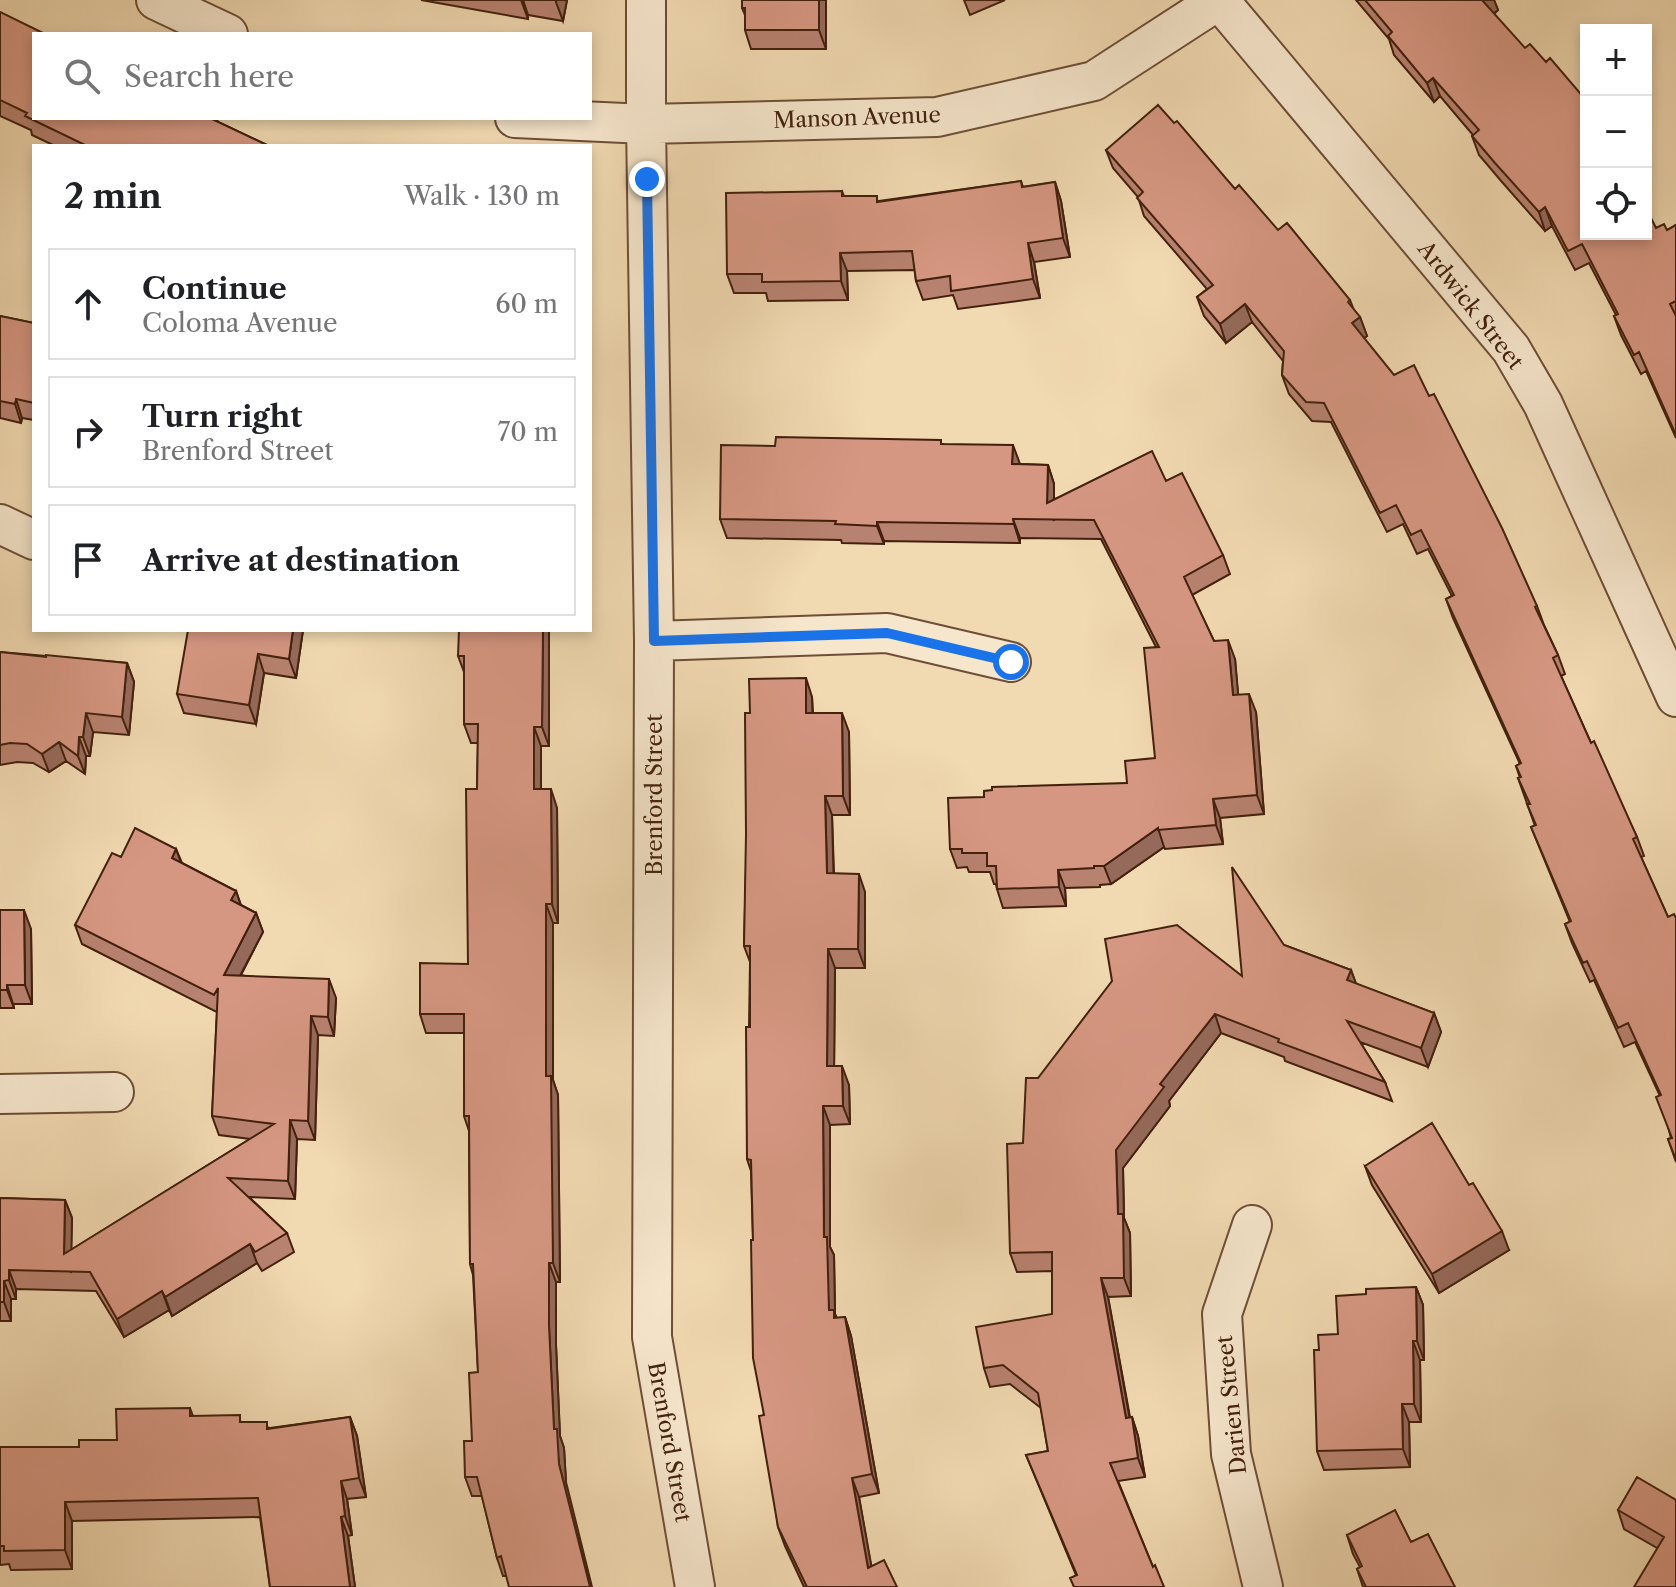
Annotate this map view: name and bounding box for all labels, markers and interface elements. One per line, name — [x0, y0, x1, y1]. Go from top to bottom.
map controls — [1580, 24, 1652, 240]
button: + — [1580, 24, 1652, 96]
search box — [32, 32, 592, 120]
icon: search — [60, 54, 104, 98]
text: Search here — [124, 58, 294, 95]
button: − — [1580, 96, 1652, 168]
street label: Manson Avenue — [773, 101, 941, 134]
route end — [629, 161, 665, 197]
button: locate — [1580, 168, 1652, 240]
text: 2 min — [64, 175, 162, 217]
text: Walk · 130 m — [404, 180, 560, 212]
street label: Ardwick Street — [1412, 235, 1529, 375]
text: Continue — [142, 270, 287, 307]
icon: ahead — [66, 282, 110, 326]
text: 60 m — [495, 288, 558, 320]
text: Coloma Avenue — [142, 307, 338, 339]
text: Turn right — [142, 398, 302, 435]
icon: right — [66, 410, 110, 454]
text: 70 m — [498, 416, 558, 448]
text: Brenford Street — [142, 435, 333, 467]
icon: arrive — [66, 538, 110, 582]
text: Arrive at destination — [142, 542, 460, 579]
route start — [993, 644, 1029, 680]
street label: Brenford Street — [641, 714, 668, 876]
street label: Darien Street — [1211, 1334, 1252, 1476]
street label: Brenford Street — [642, 1360, 697, 1524]

